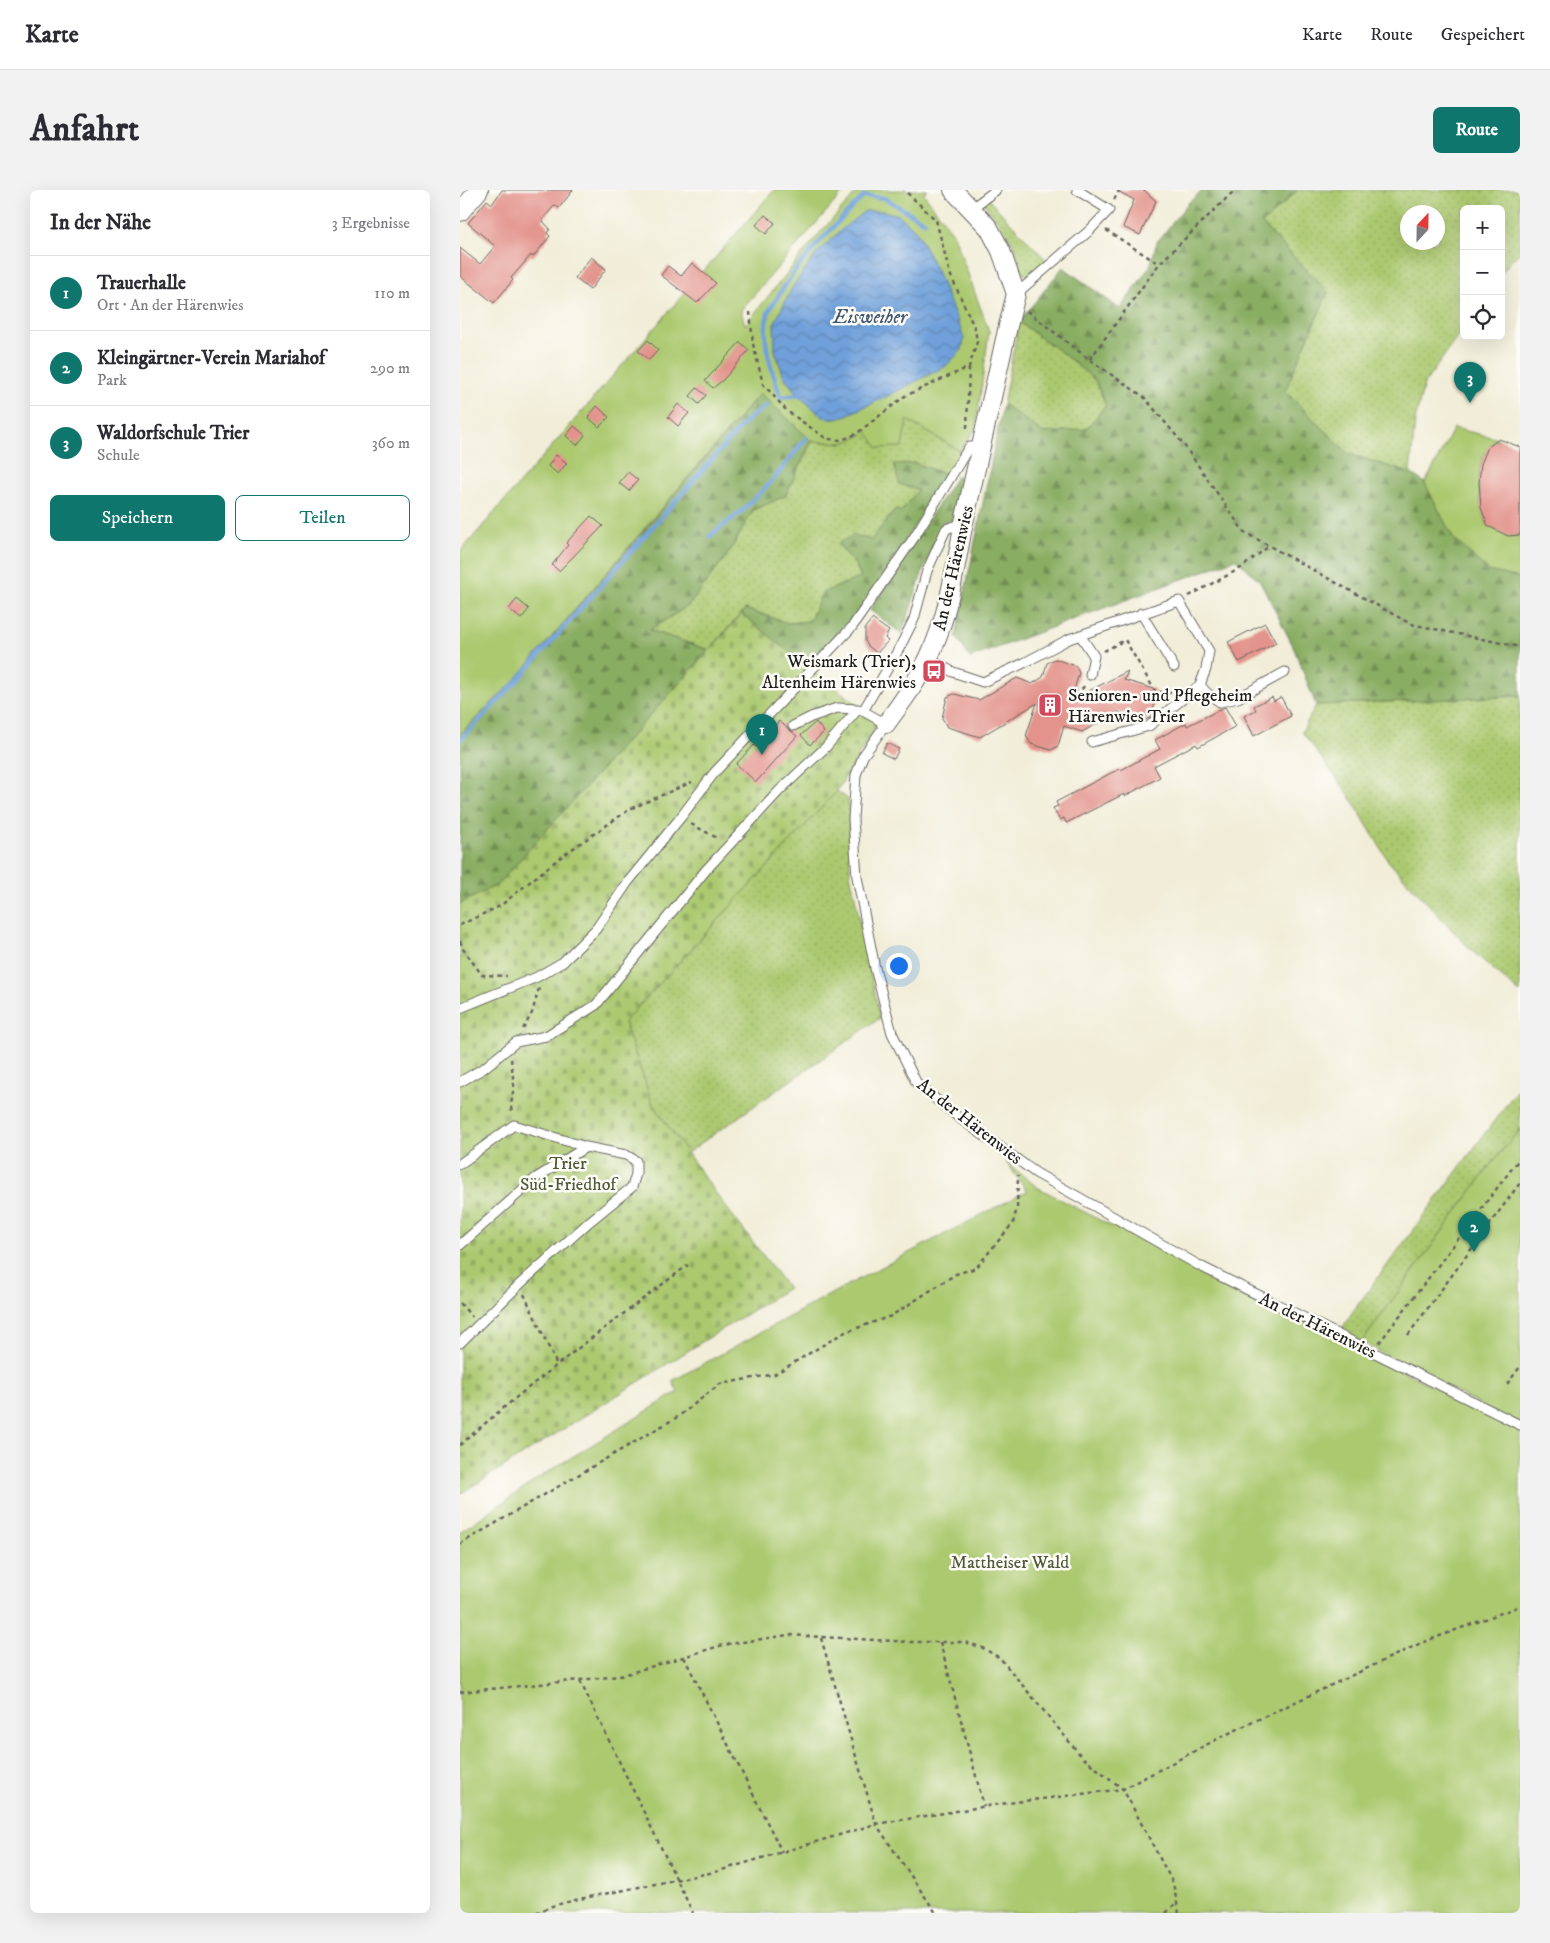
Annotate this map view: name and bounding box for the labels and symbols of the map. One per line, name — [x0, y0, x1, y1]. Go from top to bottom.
north arrow — [1400, 205, 1445, 250]
water label: Eisweiher — [832, 306, 909, 329]
pin: 3 — [1454, 362, 1486, 403]
street label: An der Härenwies — [929, 504, 979, 633]
place label: Weismark (Trier), Altenheim Härenwies — [762, 651, 916, 694]
bus stop icon: Weismark (Trier), Altenheim Härenwies — [921, 658, 947, 684]
place label: Senioren- und Pflegeheim Härenwies Trier — [1068, 685, 1253, 728]
building icon: Senioren- und Pflegeheim Härenwies Trier — [1037, 692, 1063, 718]
pin: 1 — [746, 714, 778, 755]
your location — [886, 953, 912, 979]
street label: An der Härenwies — [912, 1074, 1026, 1170]
park label: Trier Süd-Friedhof — [520, 1153, 619, 1196]
pin: 2 — [1458, 1211, 1490, 1252]
street label: An der Härenwies — [1255, 1288, 1380, 1364]
park label: Mattheiser Wald — [951, 1552, 1069, 1574]

